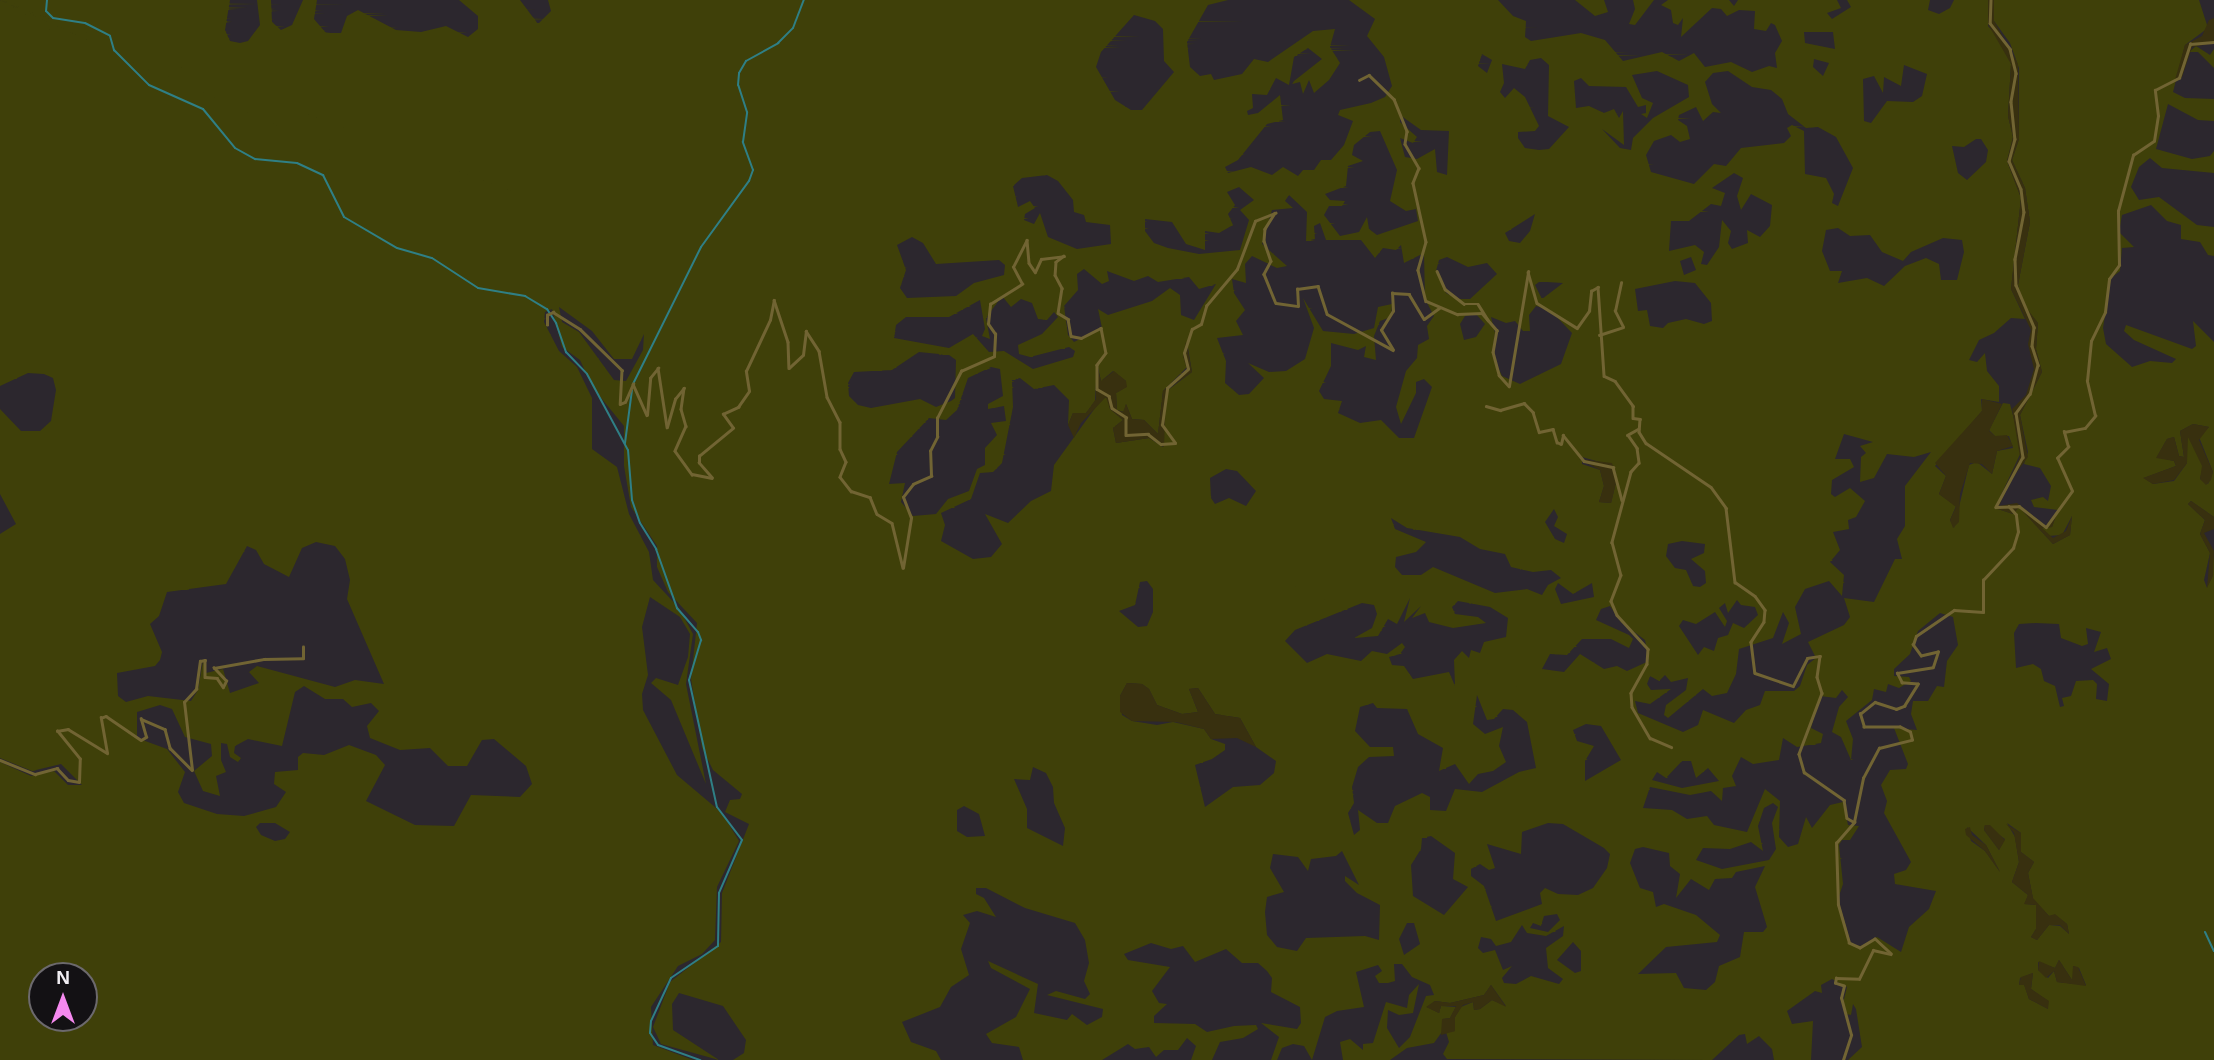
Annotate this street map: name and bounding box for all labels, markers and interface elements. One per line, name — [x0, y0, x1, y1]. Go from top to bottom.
north arrow — [28, 962, 98, 1032]
text: N — [56, 967, 70, 988]

